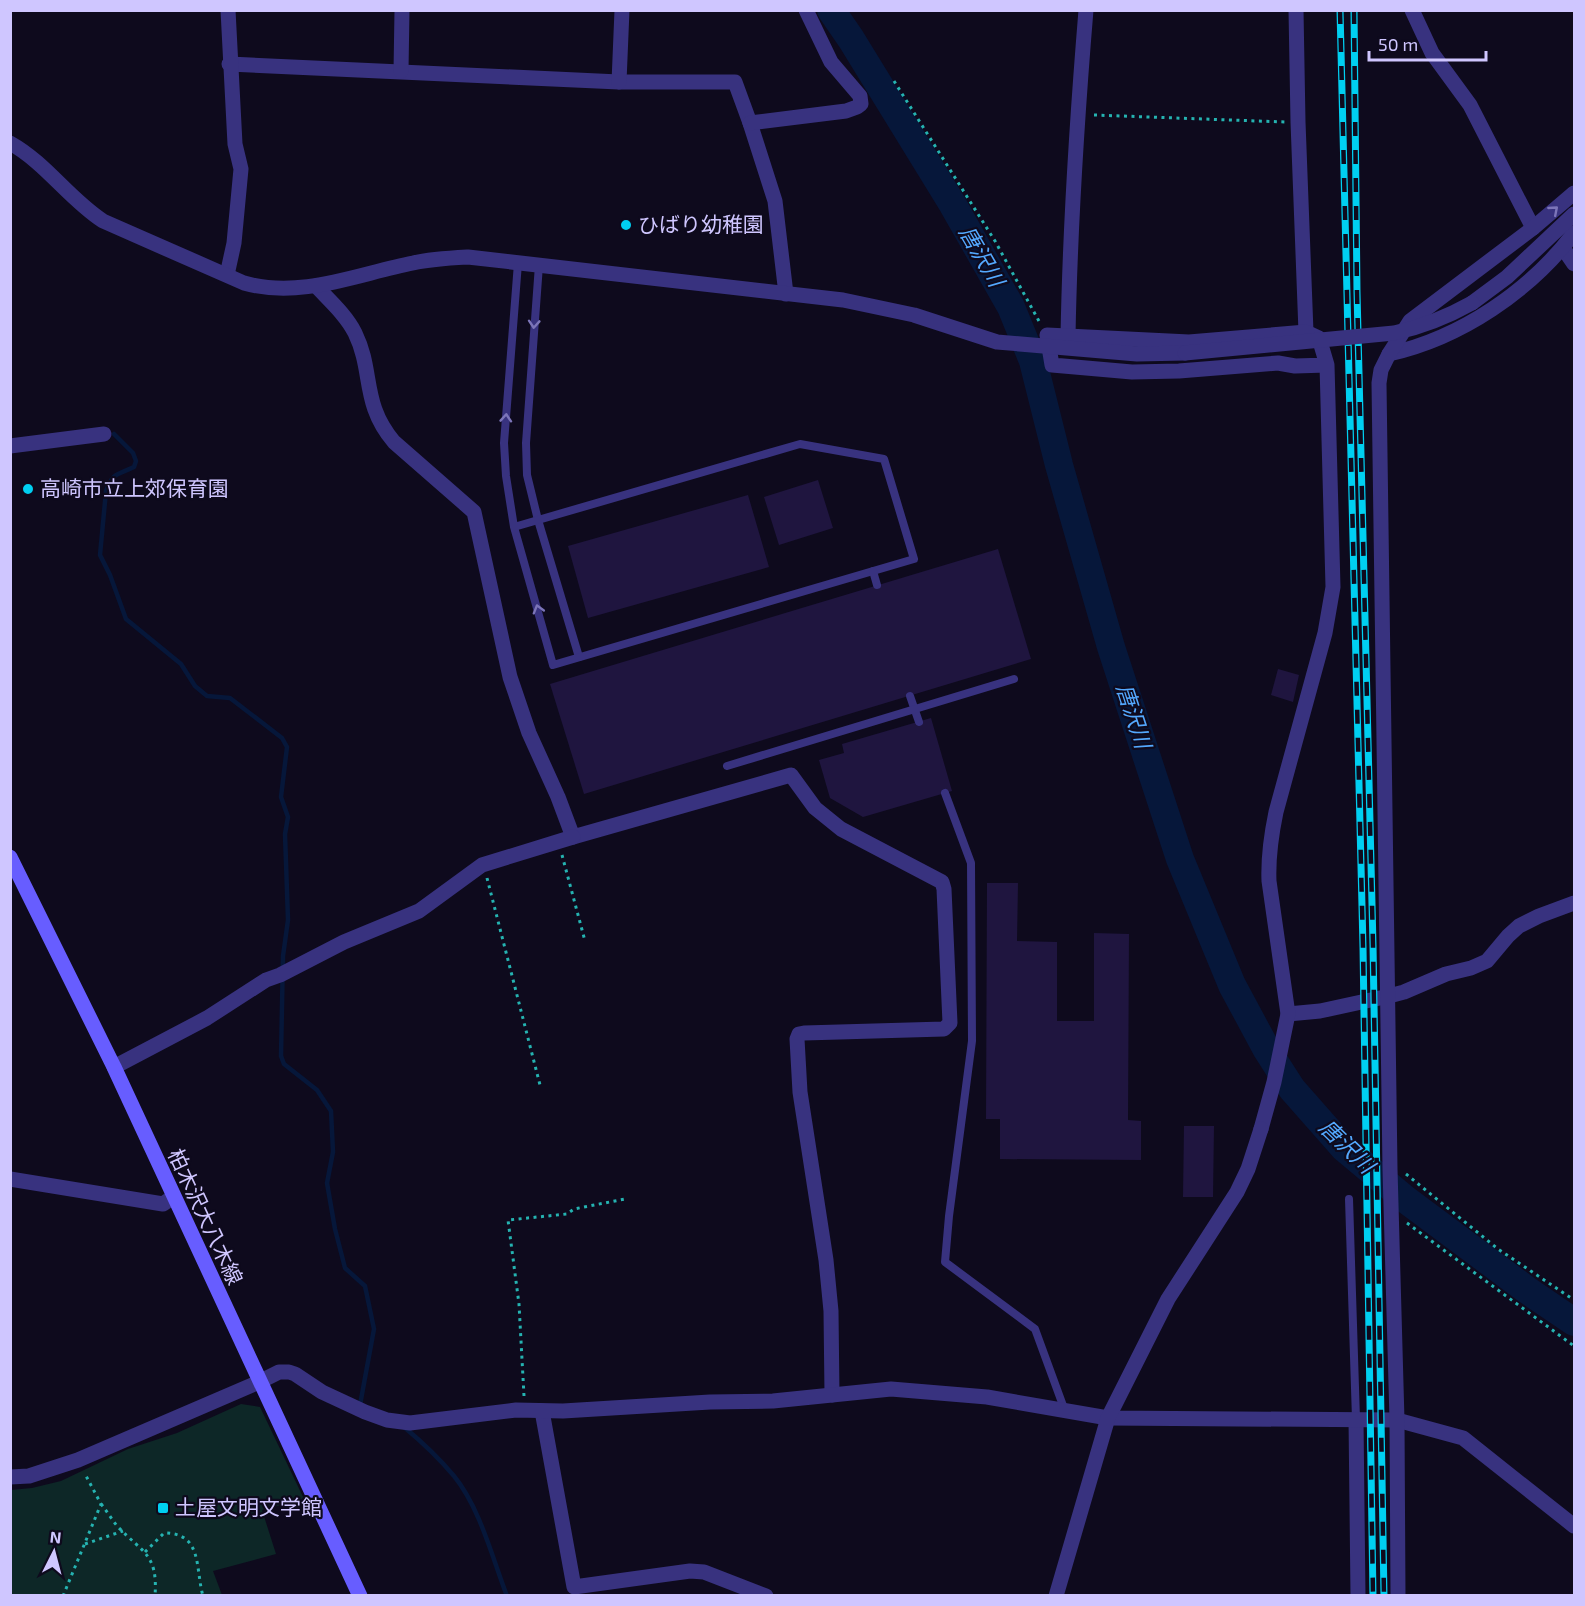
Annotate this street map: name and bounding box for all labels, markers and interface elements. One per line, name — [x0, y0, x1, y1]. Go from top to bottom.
scale bar — [1369, 24, 1486, 62]
text: 50 m — [1378, 33, 1418, 55]
one-way arrow — [1547, 206, 1558, 217]
place label: ひばり幼稚園 — [638, 211, 764, 236]
marker: ひばり幼稚園 — [619, 218, 633, 232]
water label: 唐沢川 — [955, 220, 1012, 292]
one-way arrow — [528, 319, 541, 328]
one-way arrow — [499, 414, 512, 423]
place label: 高崎市立上郊保育園 — [40, 475, 229, 500]
marker: 高崎市立上郊保育園 — [21, 482, 35, 496]
one-way arrow — [532, 604, 545, 614]
water label: 唐沢川 — [1112, 680, 1158, 753]
water label: 唐沢川 — [1315, 1113, 1382, 1179]
street label: 柏木沢大八木線 — [164, 1144, 249, 1288]
place label: 土屋文明文学館 — [175, 1494, 322, 1519]
marker: 土屋文明文学館 — [156, 1501, 170, 1515]
north arrow — [24, 1522, 84, 1582]
text: N — [49, 1527, 62, 1547]

